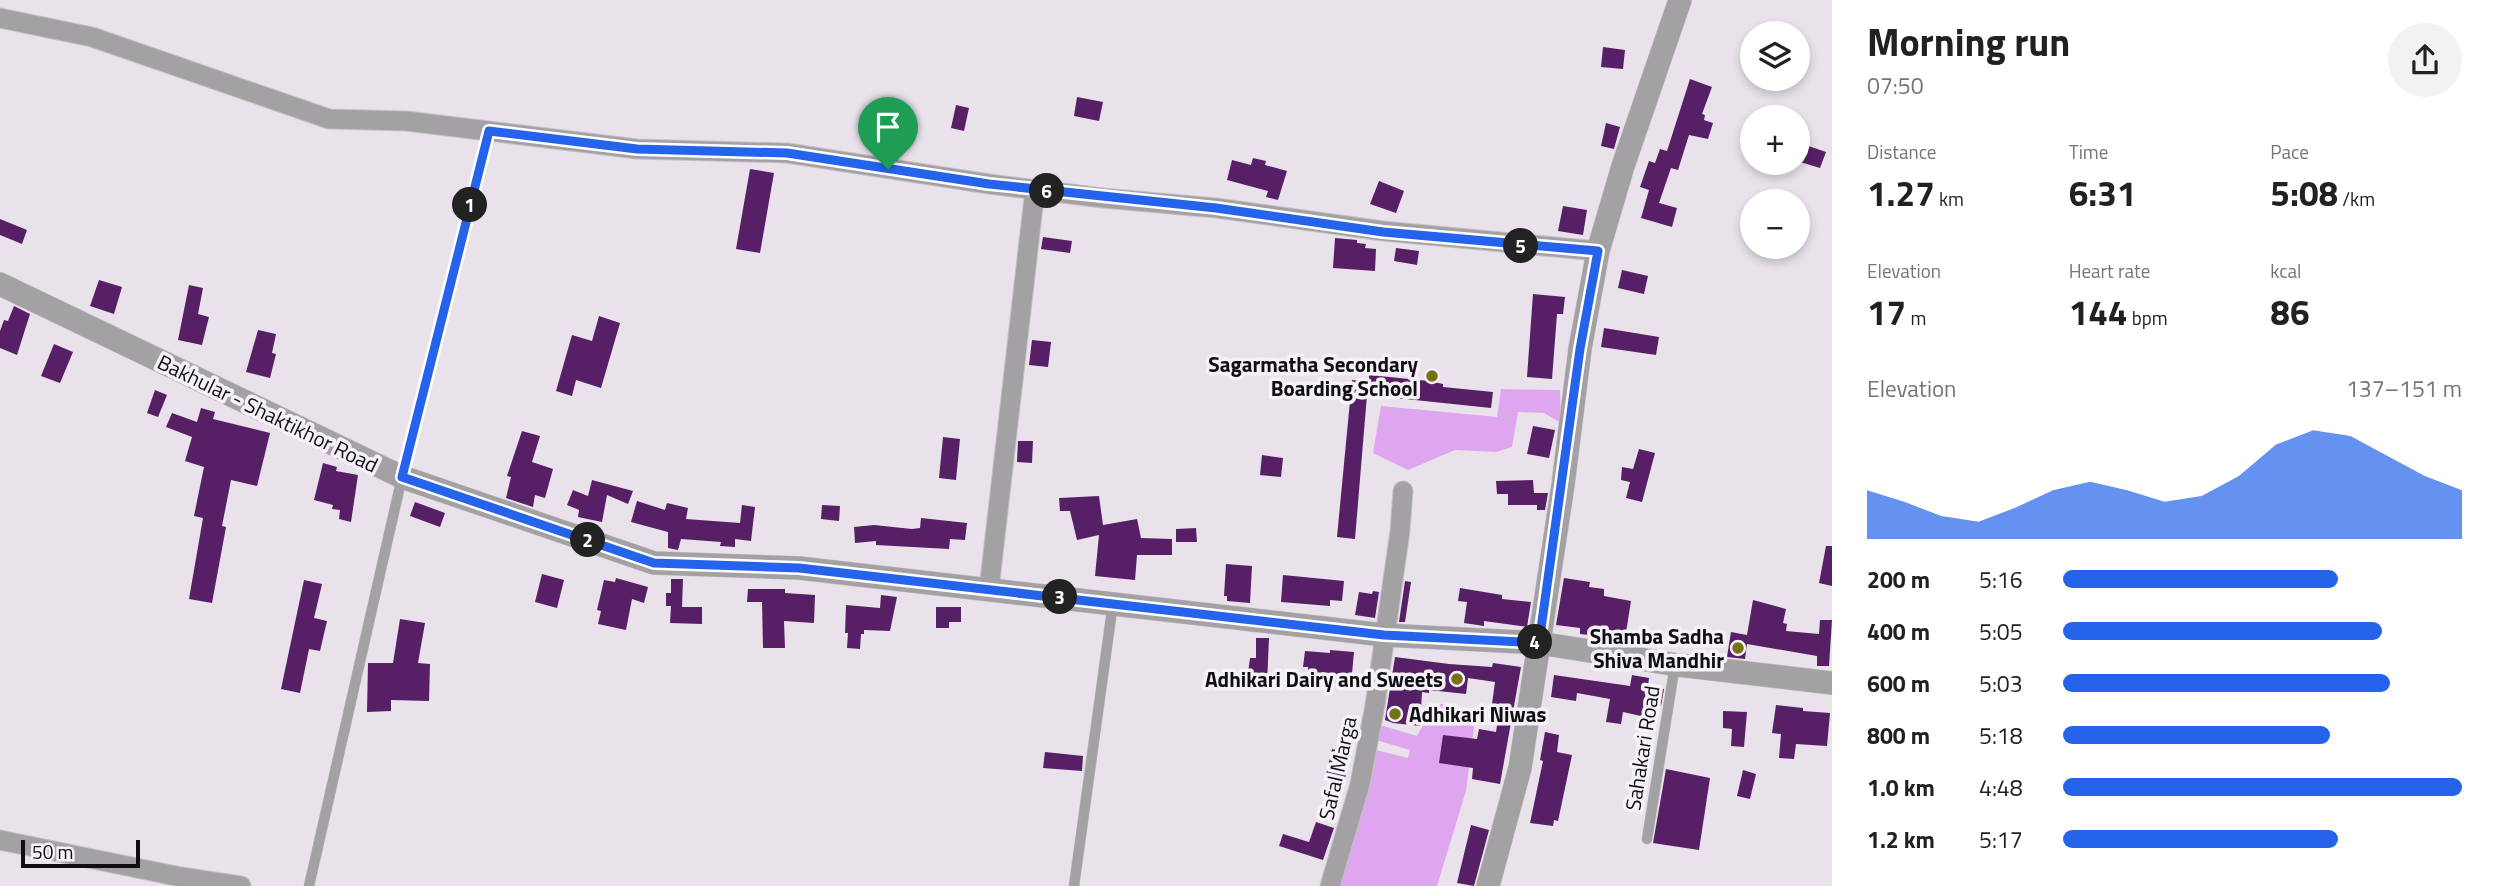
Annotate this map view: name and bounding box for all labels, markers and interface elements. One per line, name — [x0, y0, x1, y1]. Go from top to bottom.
text: Morning run — [1867, 13, 2070, 71]
map controls — [1740, 21, 1810, 259]
button: layers — [1740, 21, 1810, 91]
button: share — [2388, 23, 2462, 97]
text: 07:50 — [1867, 68, 1924, 103]
pin — [858, 97, 918, 169]
button: + — [1740, 105, 1810, 175]
icon: arrive — [869, 108, 907, 146]
text: Distance — [1867, 137, 1936, 166]
text: Time — [2069, 137, 2108, 166]
text: Pace — [2270, 137, 2309, 166]
text: 1.27 — [1867, 166, 1935, 220]
text: 6:31 — [2069, 166, 2136, 220]
text: 5:08 — [2270, 166, 2338, 220]
pin: 6 — [1030, 174, 1064, 208]
text: 6 — [1041, 176, 1052, 205]
text: km — [1935, 184, 1964, 213]
text: /km — [2338, 184, 2375, 213]
pin: 1 — [452, 188, 488, 222]
button: − — [1740, 189, 1810, 259]
text: 1 — [464, 190, 475, 219]
pin: 5 — [1504, 229, 1538, 264]
text: 5 — [1515, 231, 1526, 260]
text: Elevation — [1867, 256, 1941, 285]
text: Heart rate — [2069, 256, 2150, 285]
text: kcal — [2270, 256, 2301, 285]
text: 17 — [1867, 285, 1906, 339]
text: 144 — [2069, 285, 2127, 339]
text: 86 — [2270, 285, 2310, 339]
text: m — [1906, 303, 1926, 332]
text: bpm — [2127, 303, 2168, 332]
street label: Bakhular - Shaktikhor Road — [152, 346, 384, 480]
place label: Sagarmatha Secondary Boarding School — [1208, 348, 1418, 404]
marker: Sagarmatha Secondary Boarding School — [1424, 368, 1440, 384]
text: Elevation — [1867, 371, 1956, 406]
text: 137–151 m — [2346, 371, 2462, 406]
pin: 2 — [570, 522, 606, 558]
text: 2 — [582, 525, 593, 554]
text: 200 m — [1867, 562, 1930, 597]
text: 5:16 — [1979, 562, 2023, 597]
pin: 3 — [1042, 580, 1078, 614]
text: 3 — [1054, 582, 1065, 611]
text: 400 m — [1867, 614, 1930, 649]
text: 5:05 — [1979, 614, 2023, 649]
place label: Shamba Sadha Shiva Mandhir — [1590, 620, 1724, 676]
pin: 4 — [1518, 624, 1552, 660]
text: 4 — [1529, 627, 1540, 656]
marker: Shamba Sadha Shiva Mandhir — [1730, 640, 1746, 656]
place label: Adhikari Dairy and Sweets — [1205, 663, 1443, 695]
text: 600 m — [1867, 666, 1930, 701]
text: 5:03 — [1979, 666, 2023, 701]
marker: Adhikari Dairy and Sweets — [1449, 671, 1465, 687]
street label: Sahakari Road — [1616, 683, 1668, 813]
place label: Adhikari Niwas — [1409, 698, 1546, 730]
marker: Adhikari Niwas — [1387, 706, 1403, 722]
street label: Safal Marga — [1310, 713, 1365, 823]
text: 800 m — [1867, 718, 1930, 753]
text: 5:18 — [1979, 718, 2023, 753]
text: 1.0 km — [1867, 770, 1935, 805]
text: 4:48 — [1979, 770, 2023, 805]
text: 1.2 km — [1867, 822, 1935, 857]
text: 5:17 — [1979, 822, 2023, 857]
scale bar — [21, 837, 140, 869]
text: 50 m — [32, 837, 73, 866]

